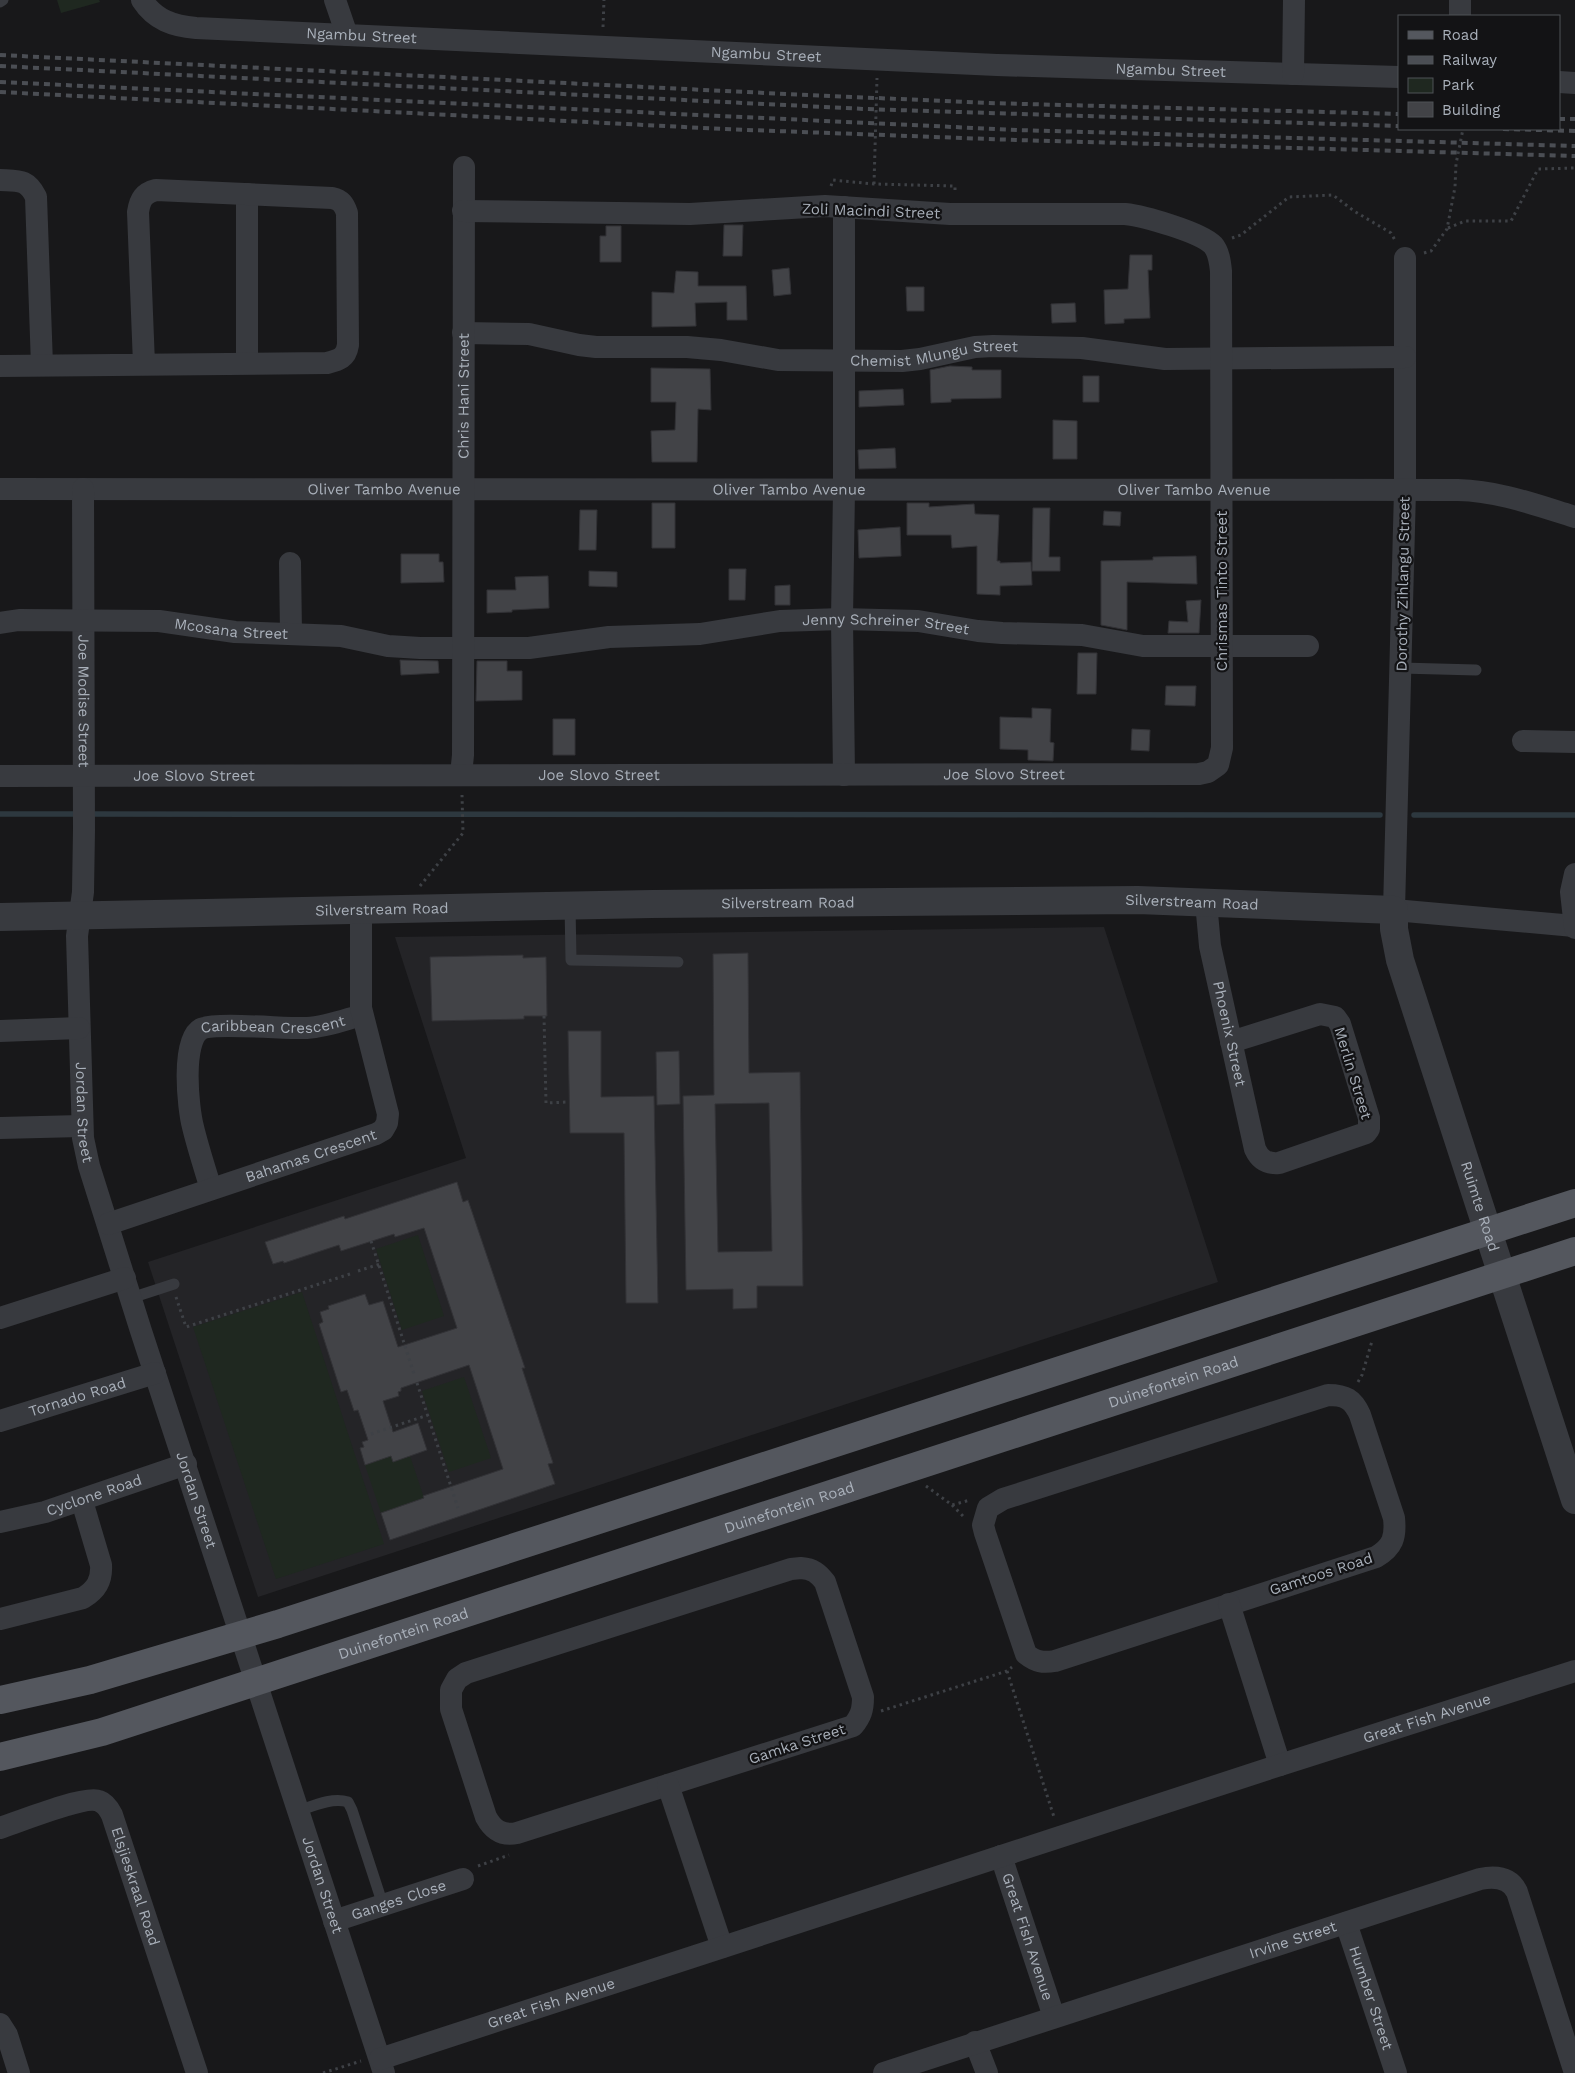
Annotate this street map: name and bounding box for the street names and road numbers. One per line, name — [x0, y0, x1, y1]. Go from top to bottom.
street label: Ngambu Street — [306, 24, 418, 47]
street label: Ngambu Street — [710, 43, 822, 66]
street label: Ngambu Street — [1115, 60, 1227, 81]
street label: Zoli Macindi Street — [802, 200, 941, 222]
street label: Chris Hani Street — [455, 332, 473, 459]
street label: Chemist Mlungu Street — [850, 337, 1019, 370]
street label: Oliver Tambo Avenue — [307, 480, 461, 498]
street label: Oliver Tambo Avenue — [712, 480, 866, 499]
street label: Oliver Tambo Avenue — [1117, 481, 1271, 499]
street label: Dorothy Zihlangu Street — [1392, 496, 1414, 672]
street label: Chrismas Tinto Street — [1213, 510, 1231, 671]
street label: Jenny Schreiner Street — [802, 610, 971, 639]
street label: Mcosana Street — [173, 614, 289, 643]
street label: Joe Modise Street — [74, 634, 93, 768]
street label: Joe Slovo Street — [943, 765, 1065, 783]
street label: Joe Slovo Street — [538, 766, 660, 784]
street label: Joe Slovo Street — [133, 767, 255, 785]
street label: Silverstream Road — [1125, 891, 1259, 914]
street label: Silverstream Road — [721, 893, 855, 912]
street label: Silverstream Road — [315, 899, 449, 920]
street label: Phoenix Street — [1209, 979, 1250, 1089]
street label: Caribbean Crescent — [199, 1011, 348, 1037]
street label: Merlin Street — [1330, 1025, 1376, 1122]
street label: Jordan Street — [72, 1062, 97, 1165]
street label: Bahamas Crescent — [243, 1125, 379, 1186]
street label: Ruimte Road — [1457, 1159, 1503, 1254]
street label: Duinefontein Road — [1106, 1353, 1241, 1412]
street label: Tornado Road — [27, 1374, 128, 1421]
street label: Jordan Street — [172, 1449, 221, 1551]
street label: Cyclone Road — [44, 1471, 144, 1520]
street label: Duinefontein Road — [722, 1478, 857, 1537]
street label: Gamtoos Road — [1267, 1549, 1375, 1599]
street label: Duinefontein Road — [336, 1604, 471, 1663]
street label: Great Fish Avenue — [1361, 1689, 1493, 1747]
street label: Gamka Street — [746, 1720, 848, 1768]
street label: Elsjieskraal Road — [108, 1825, 163, 1948]
street label: Jordan Street — [298, 1834, 347, 1936]
street label: Great Fish Avenue — [998, 1871, 1057, 2003]
street label: Ganges Close — [349, 1876, 448, 1924]
street label: Irvine Street — [1247, 1917, 1339, 1962]
street label: Humber Street — [1345, 1944, 1397, 2053]
street label: Great Fish Avenue — [485, 1974, 617, 2032]

